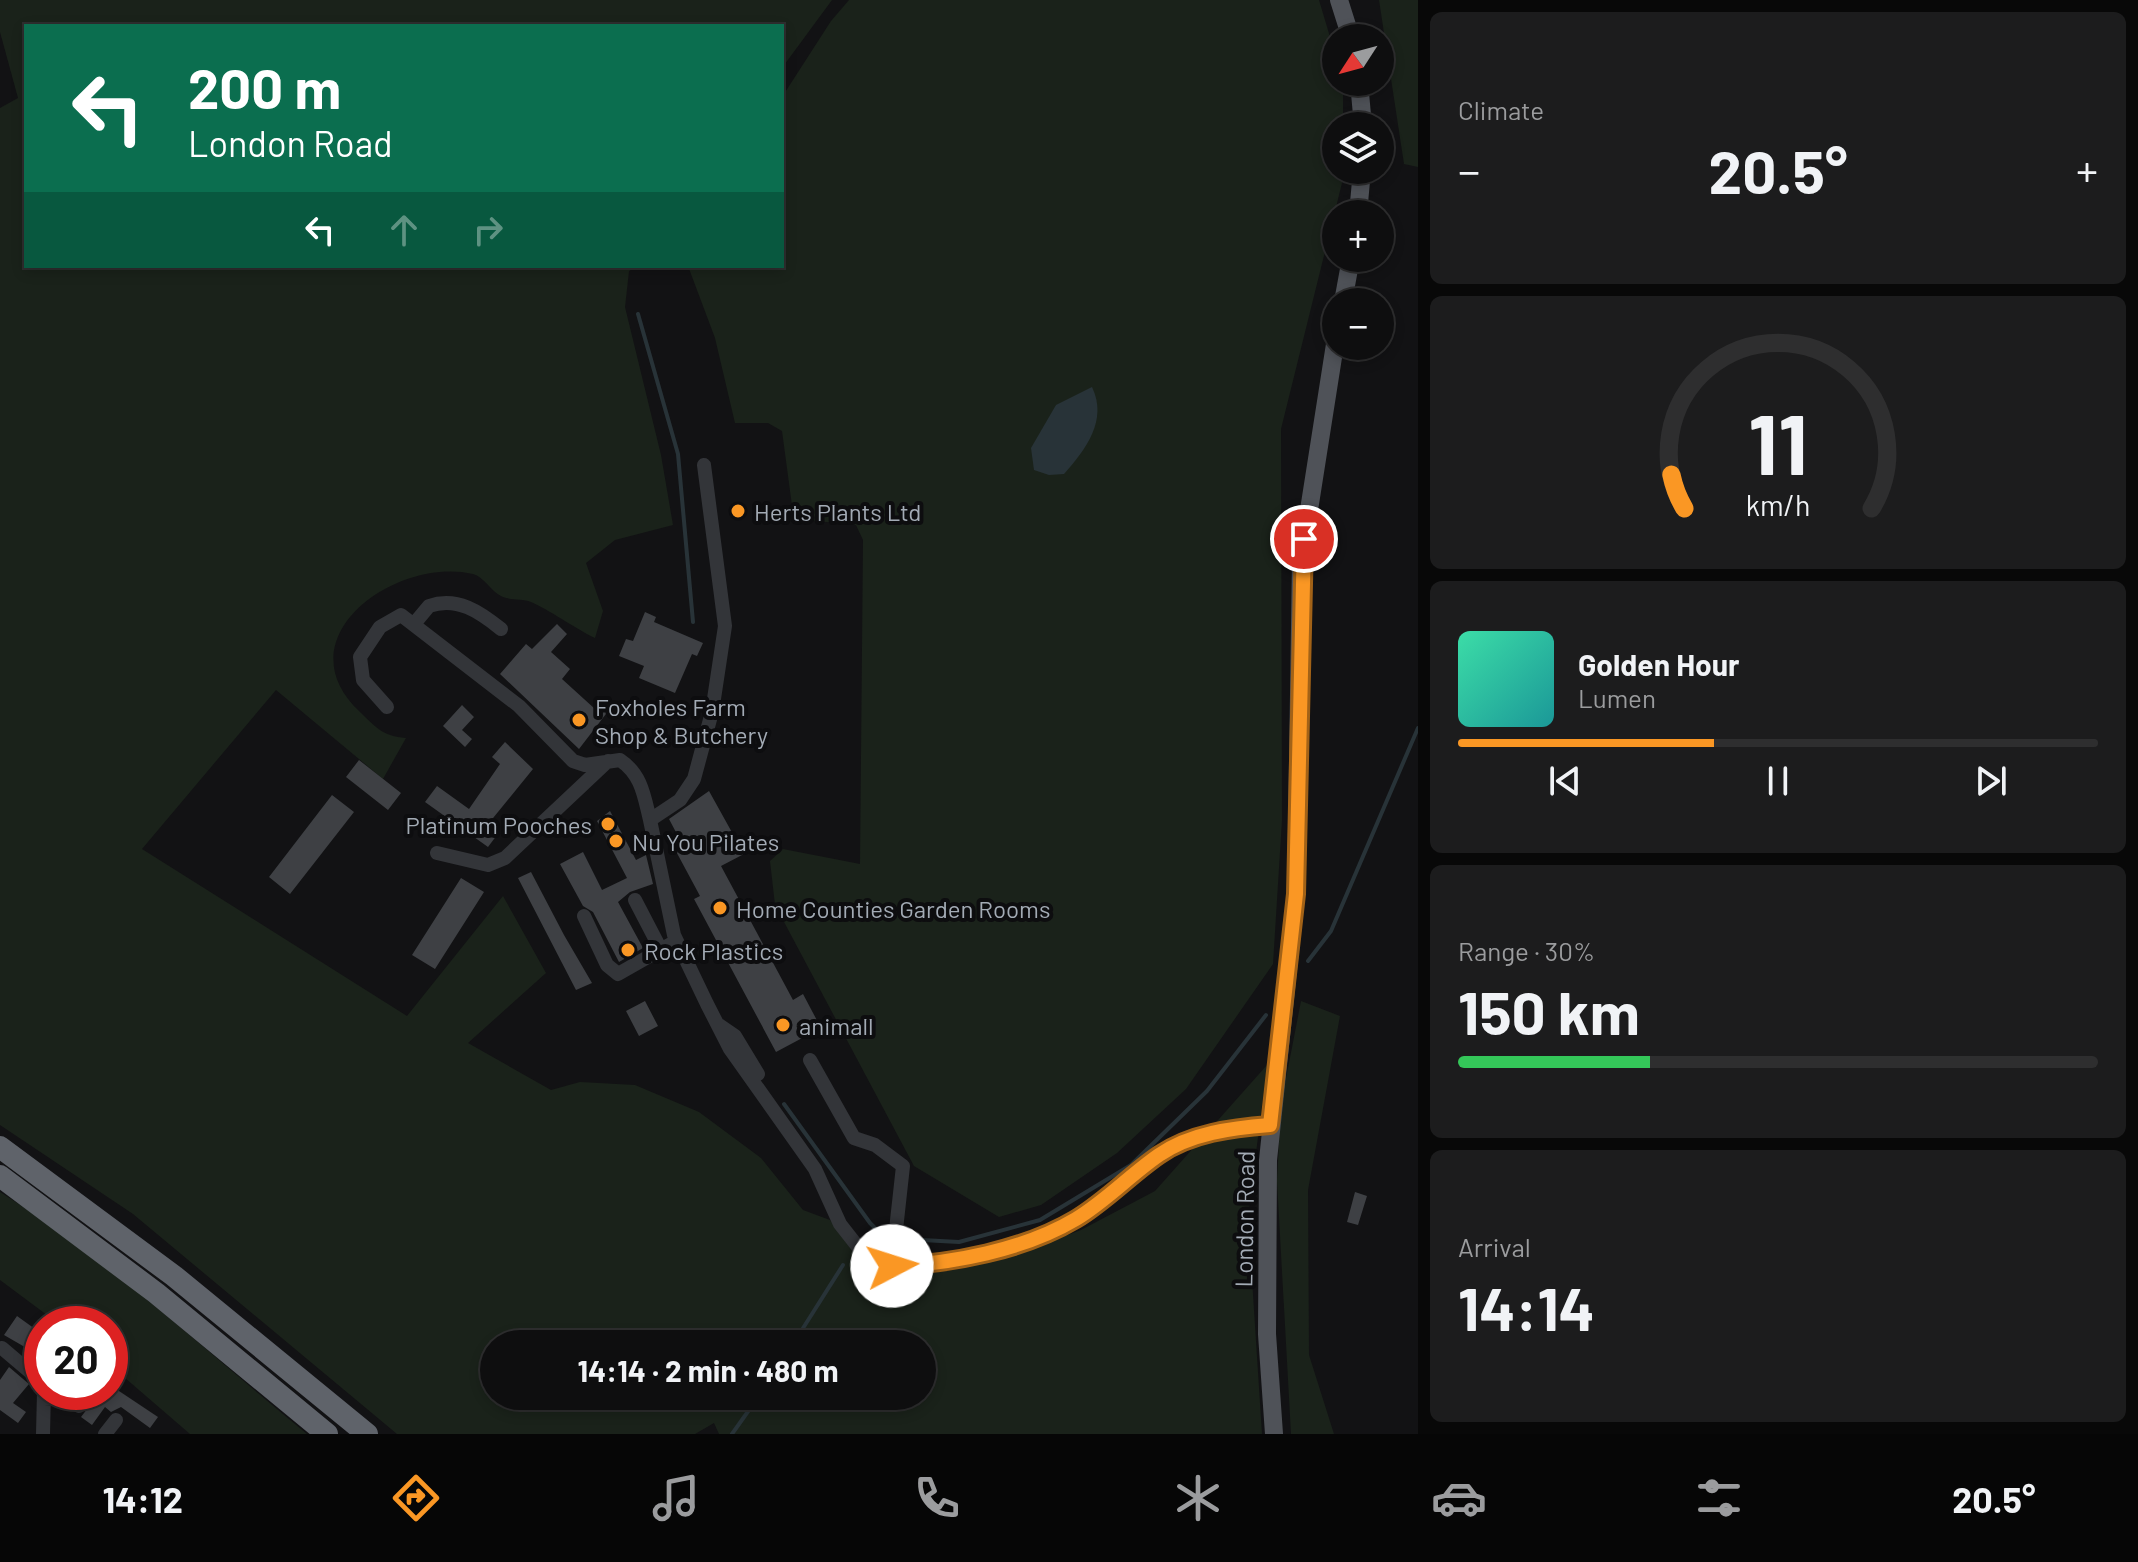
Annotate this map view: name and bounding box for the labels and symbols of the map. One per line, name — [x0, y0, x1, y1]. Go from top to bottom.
north arrow — [1322, 24, 1394, 96]
place label: Herts Plants Ltd — [754, 497, 921, 526]
marker: Herts Plants Ltd — [729, 502, 747, 520]
pin — [1270, 505, 1338, 573]
place label: Foxholes Farm Shop & Butchery — [595, 692, 768, 749]
marker: Foxholes Farm Shop & Butchery — [570, 711, 588, 729]
place label: Platinum Pooches — [405, 810, 592, 839]
marker: Platinum Pooches — [599, 815, 617, 833]
place label: Nu You Pilates — [632, 827, 779, 856]
marker: Nu You Pilates — [607, 832, 625, 850]
place label: Home Counties Garden Rooms — [736, 894, 1050, 923]
marker: Home Counties Garden Rooms — [711, 899, 729, 917]
place label: Rock Plastics — [644, 936, 783, 965]
marker: Rock Plastics — [619, 941, 637, 959]
place label: animall — [799, 1011, 873, 1040]
marker: animall — [774, 1016, 792, 1034]
street label: London Road — [1228, 1151, 1260, 1287]
position arrow — [850, 1224, 934, 1308]
speed limit sign: 20 — [24, 1306, 128, 1410]

